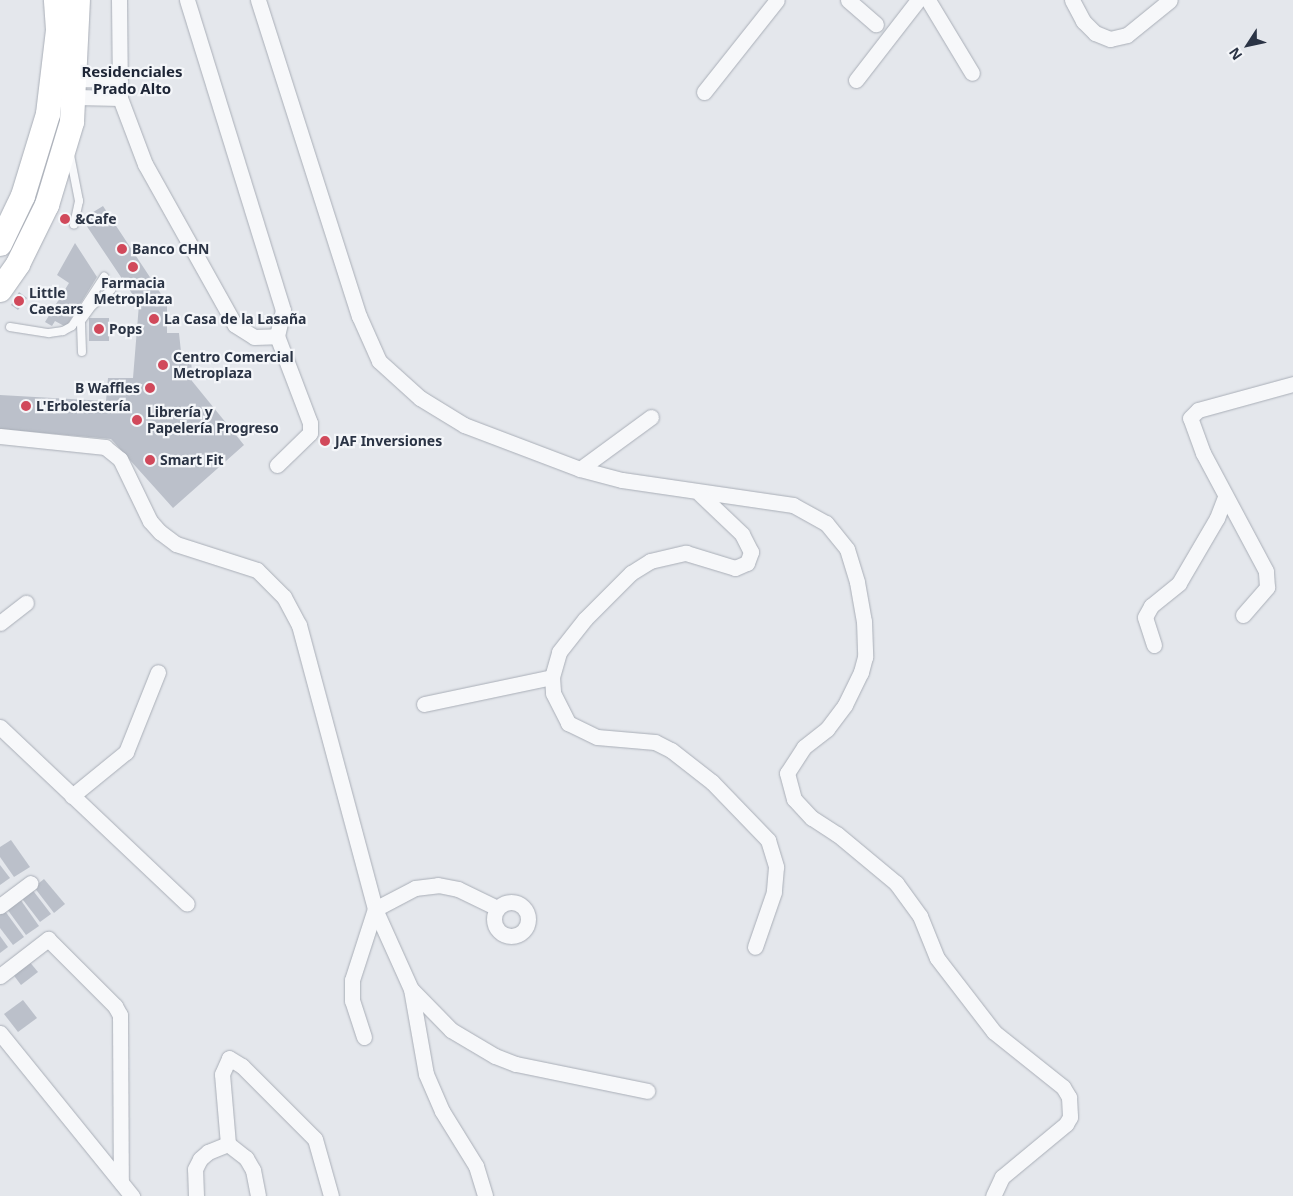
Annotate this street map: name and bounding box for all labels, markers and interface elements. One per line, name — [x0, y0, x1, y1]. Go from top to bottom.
north arrow — [1223, 20, 1273, 70]
text: N — [1224, 44, 1246, 64]
district label: Residenciales Prado Alto — [81, 62, 183, 97]
place label: &Cafe — [75, 211, 117, 227]
marker: &Cafe — [59, 213, 71, 225]
place label: Banco CHN — [132, 241, 209, 257]
marker: Banco CHN — [116, 243, 128, 255]
marker: Farmacia Metroplaza — [127, 261, 139, 273]
place label: Farmacia Metroplaza — [93, 275, 173, 308]
place label: Little Caesars — [29, 285, 83, 318]
marker: Little Caesars — [13, 295, 25, 307]
place label: La Casa de la Lasaña — [164, 311, 306, 327]
marker: La Casa de la Lasaña — [148, 313, 160, 325]
place label: Pops — [109, 321, 142, 337]
marker: Pops — [93, 323, 105, 335]
place label: Centro Comercial Metroplaza — [173, 349, 294, 382]
marker: Centro Comercial Metroplaza — [157, 359, 169, 371]
place label: B Waffles — [75, 380, 140, 396]
marker: B Waffles — [144, 382, 156, 394]
place label: L'Erbolestería — [36, 398, 131, 414]
marker: L'Erbolestería — [20, 400, 32, 412]
place label: Librería y Papelería Progreso — [147, 404, 279, 437]
marker: Librería y Papelería Progreso — [131, 414, 143, 426]
place label: JAF Inversiones — [335, 433, 442, 449]
marker: JAF Inversiones — [319, 435, 331, 447]
place label: Smart Fit — [160, 452, 224, 468]
marker: Smart Fit — [144, 454, 156, 466]

